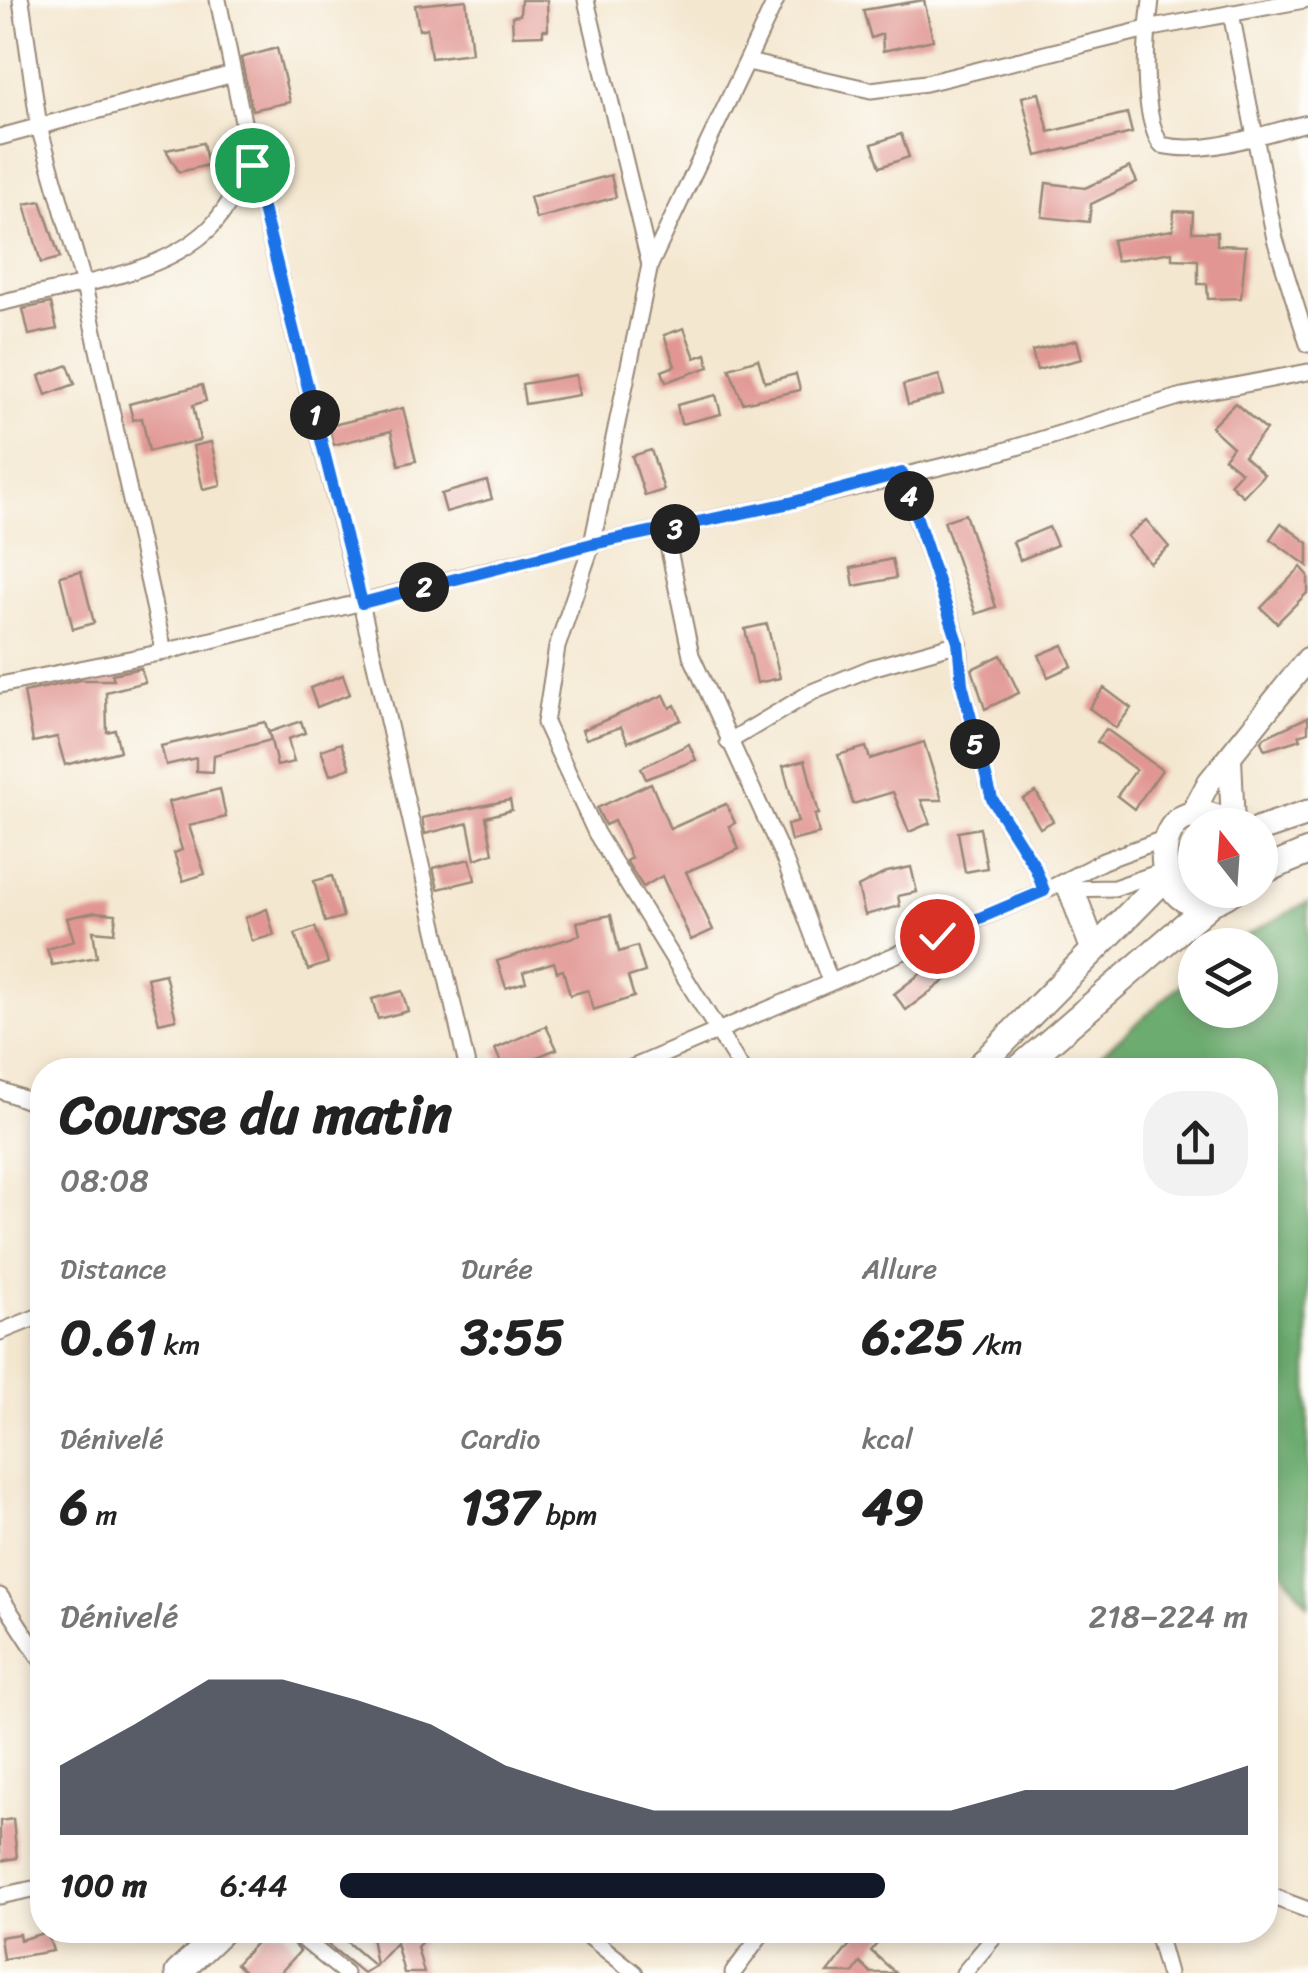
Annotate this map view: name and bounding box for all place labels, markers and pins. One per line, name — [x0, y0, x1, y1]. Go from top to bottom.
pin — [210, 123, 295, 208]
pin: 1 — [290, 390, 340, 440]
pin: 4 — [884, 471, 934, 521]
pin: 3 — [650, 504, 700, 554]
pin: 2 — [399, 562, 449, 612]
pin: 5 — [950, 719, 1000, 769]
pin — [895, 894, 980, 979]

